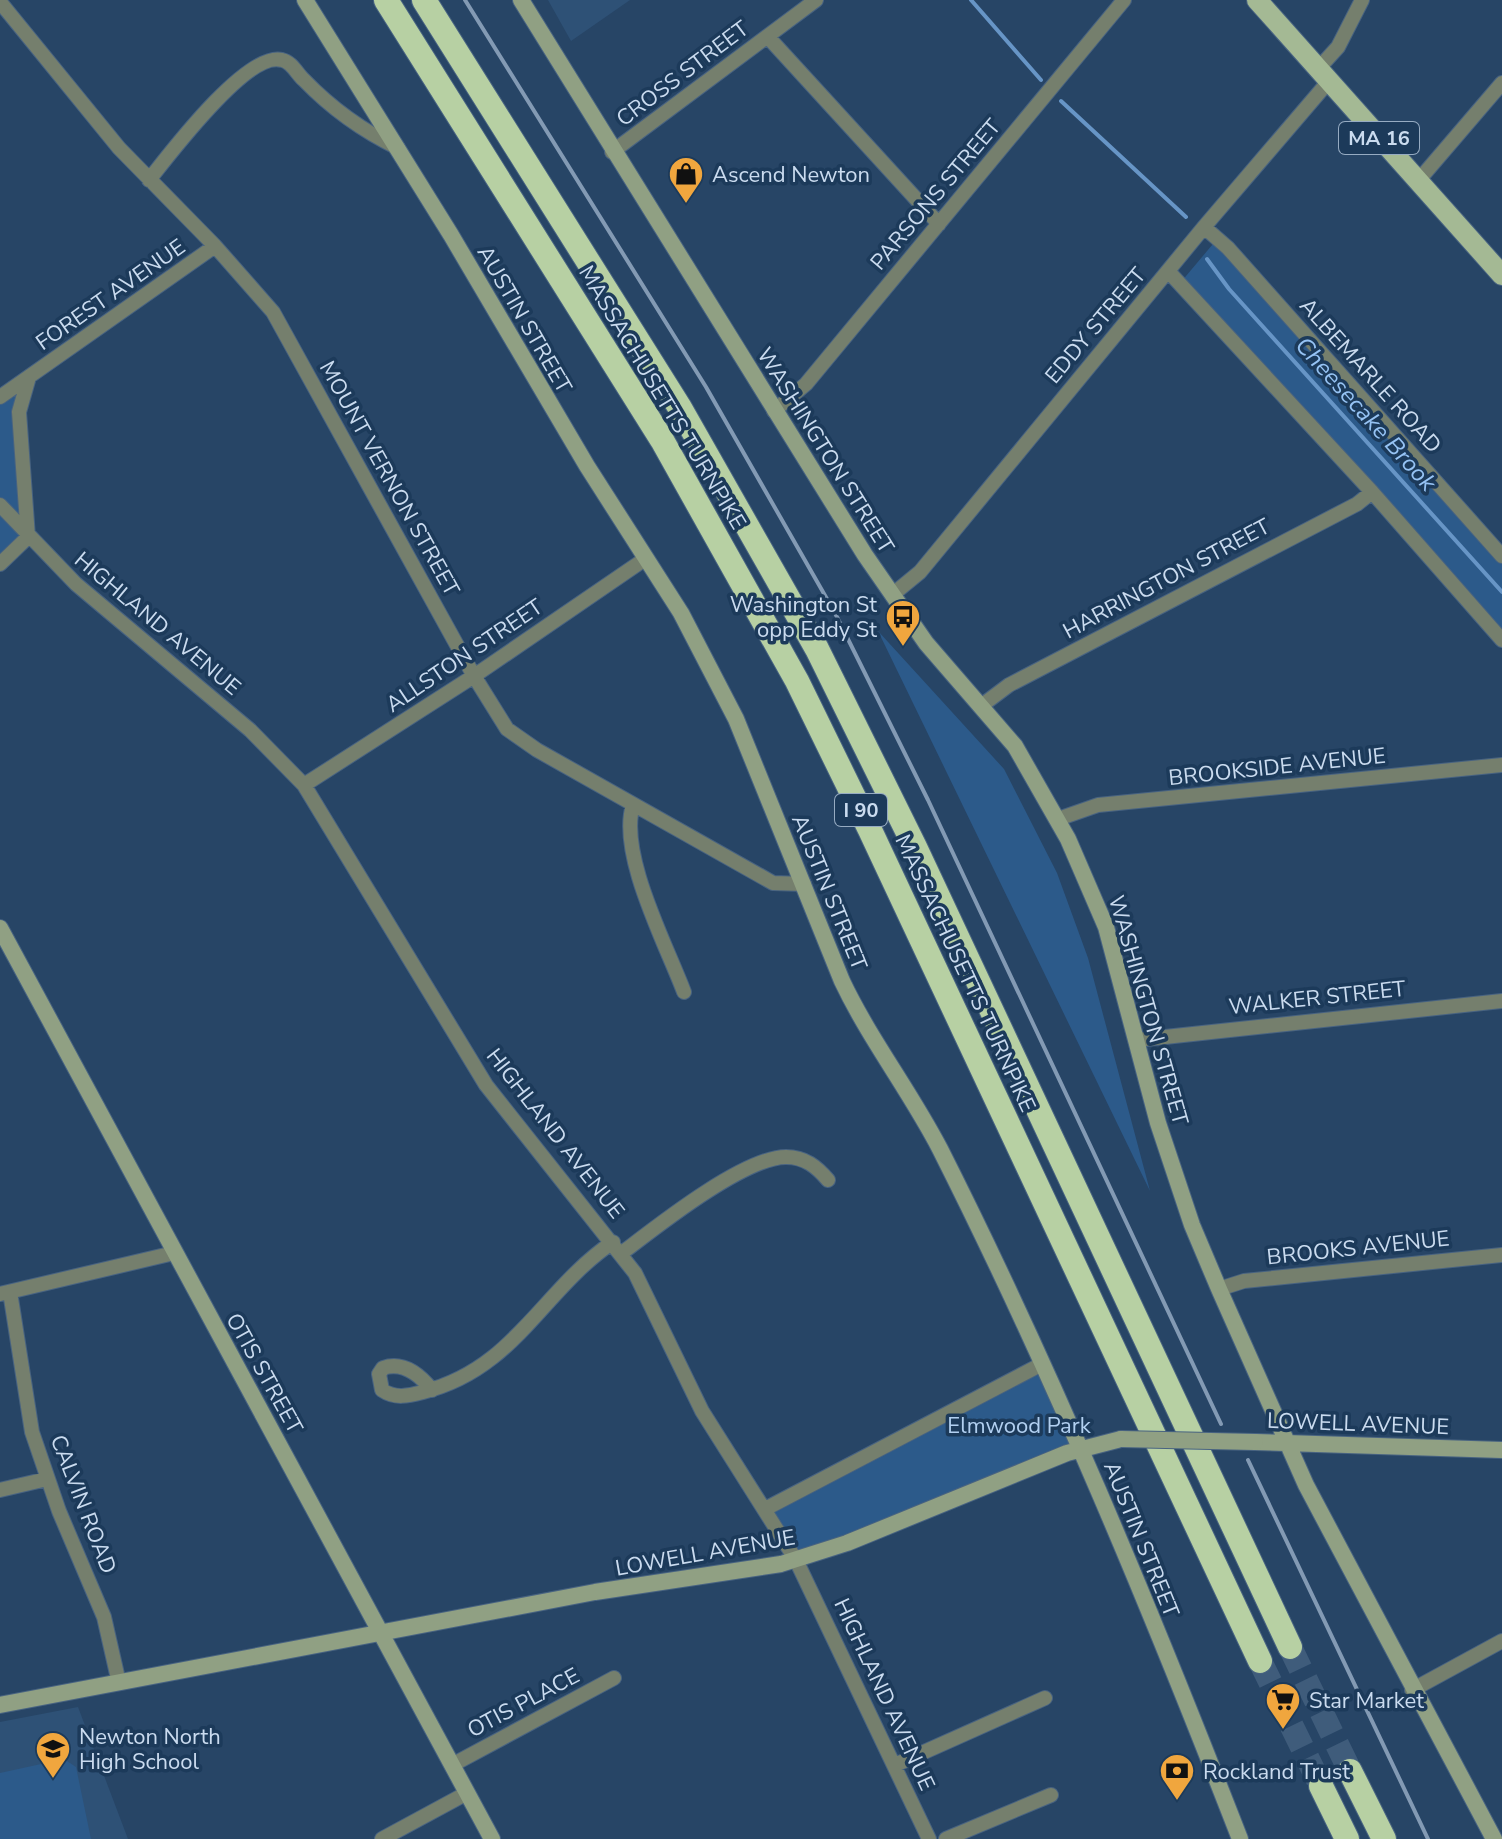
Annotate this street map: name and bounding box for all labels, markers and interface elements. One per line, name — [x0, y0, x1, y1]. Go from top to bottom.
street label: CROSS STREET — [610, 14, 756, 134]
street label: PARSONS STREET — [864, 112, 1008, 277]
road number: MA 16 — [1339, 122, 1419, 154]
shop icon: Ascend Newton — [667, 155, 705, 205]
place label: Ascend Newton — [712, 160, 870, 190]
street label: FOREST AVENUE — [30, 232, 191, 358]
street label: AUSTIN STREET — [470, 240, 579, 399]
street label: MASSACHUSETTS TURNPIKE — [571, 260, 753, 535]
street label: EDDY STREET — [1038, 261, 1154, 390]
street label: ALBEMARLE ROAD — [1292, 292, 1448, 460]
water label: Cheesecake Brook — [1288, 330, 1445, 499]
street label: WASHINGTON STREET — [749, 342, 901, 560]
street label: MOUNT VERNON STREET — [312, 356, 467, 602]
street label: HARRINGTON STREET — [1058, 511, 1276, 646]
street label: HIGHLAND AVENUE — [68, 545, 247, 702]
place label: Washington St opp Eddy St — [730, 590, 877, 645]
street label: ALLSTON STREET — [380, 592, 550, 720]
bus stop icon: Washington St opp Eddy St — [884, 598, 922, 648]
street label: BROOKSIDE AVENUE — [1167, 741, 1387, 793]
road number: I 90 — [835, 794, 887, 826]
street label: AUSTIN STREET — [784, 810, 874, 976]
street label: MASSACHUSETTS TURNPIKE — [887, 830, 1043, 1117]
street label: WASHINGTON STREET — [1101, 892, 1195, 1129]
street label: WALKER STREET — [1227, 974, 1408, 1022]
street label: HIGHLAND AVENUE — [479, 1042, 631, 1225]
street label: BROOKS AVENUE — [1265, 1223, 1451, 1273]
street label: OTIS STREET — [219, 1308, 310, 1440]
street label: LOWELL AVENUE — [1266, 1406, 1450, 1442]
park label: Elmwood Park — [947, 1411, 1092, 1441]
street label: CALVIN ROAD — [43, 1431, 123, 1578]
street label: AUSTIN STREET — [1096, 1457, 1186, 1623]
street label: LOWELL AVENUE — [613, 1522, 797, 1584]
street label: HIGHLAND AVENUE — [826, 1593, 942, 1795]
street label: OTIS PLACE — [462, 1661, 585, 1745]
supermarket icon: Star Market — [1264, 1681, 1302, 1731]
place label: Star Market — [1309, 1686, 1424, 1716]
place label: Newton North High School — [79, 1722, 221, 1777]
school or university icon: Newton North High School — [34, 1730, 72, 1780]
bank icon: Rockland Trust — [1158, 1752, 1196, 1802]
place label: Rockland Trust — [1203, 1757, 1350, 1787]

